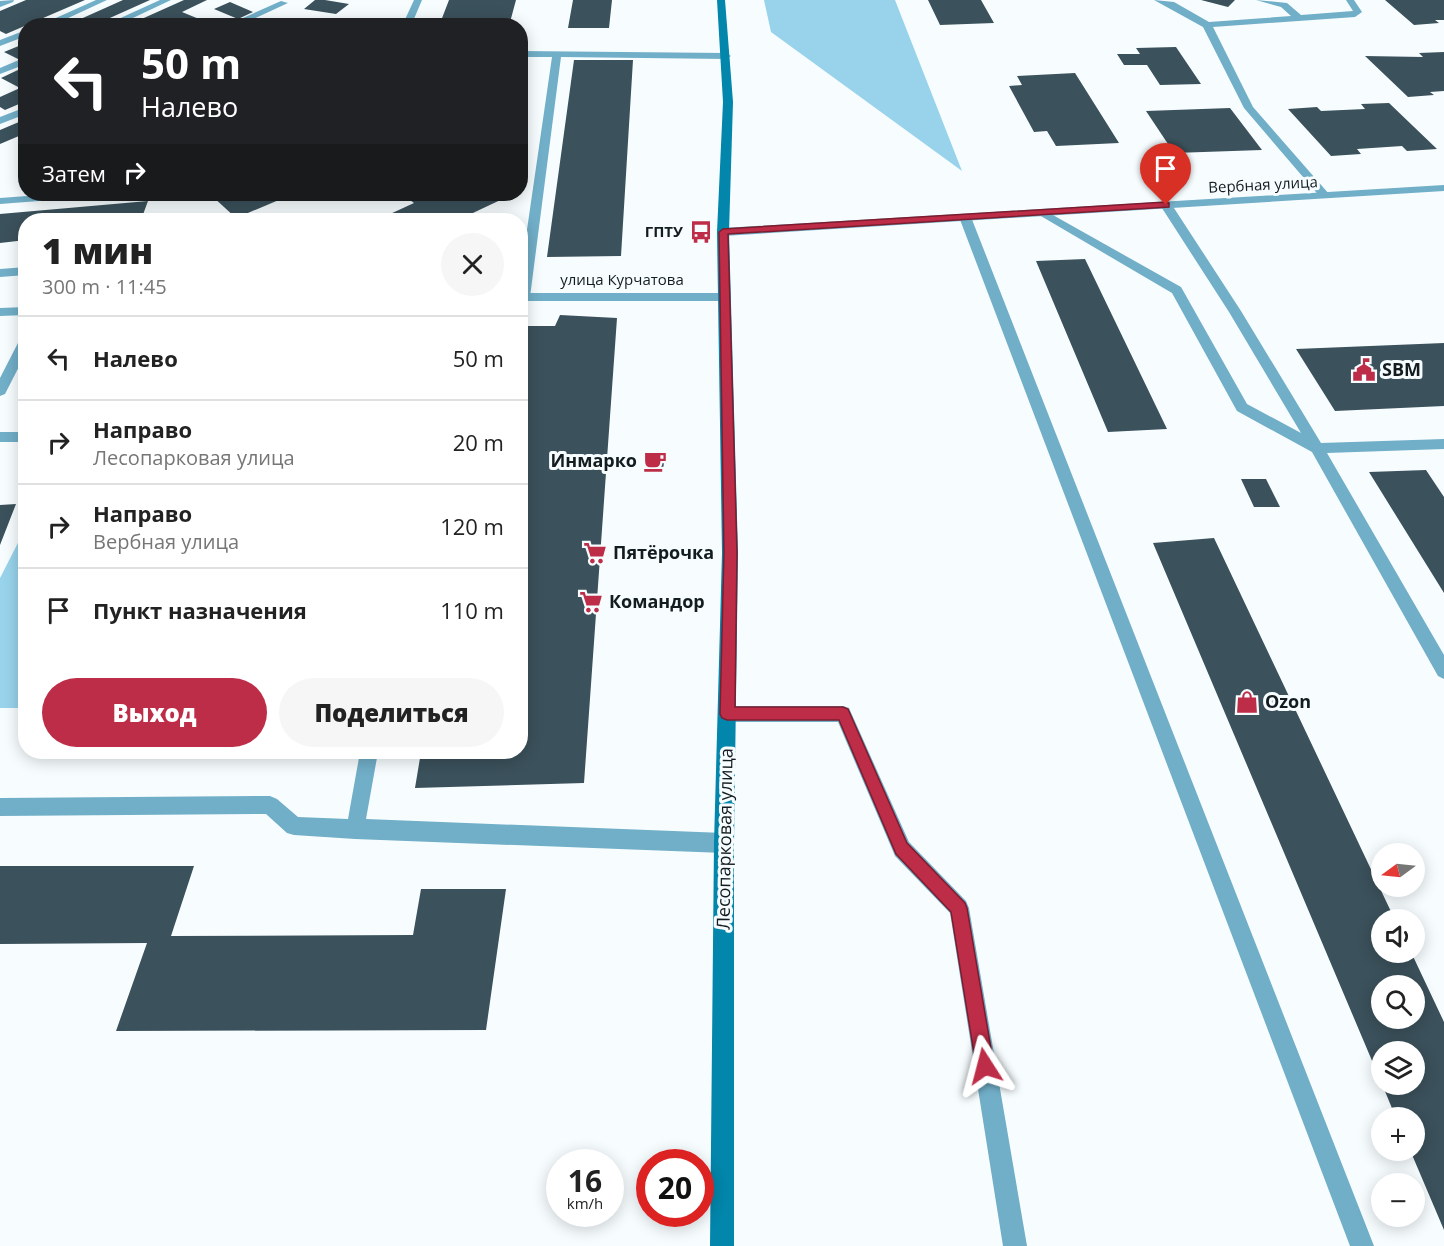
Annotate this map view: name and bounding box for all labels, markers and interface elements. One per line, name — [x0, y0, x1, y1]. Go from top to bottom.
text: 50 m — [141, 34, 241, 91]
icon: left — [42, 42, 120, 120]
text: Налево — [141, 88, 238, 125]
pin — [1140, 143, 1191, 205]
icon: arrive — [1149, 152, 1182, 185]
icon: right — [118, 156, 151, 189]
text: Затем — [42, 158, 106, 188]
street label: Вербная улица — [1208, 171, 1318, 197]
bus stop icon: ГПТУ — [688, 219, 714, 245]
place label: ГПТУ — [645, 221, 683, 241]
text: 1 мин — [42, 226, 153, 275]
button: close — [441, 233, 504, 296]
street label: улица Курчатова — [560, 269, 684, 289]
text: 300 m · 11:45 — [42, 273, 167, 300]
icon: left — [42, 342, 75, 375]
text: Налево — [93, 343, 178, 373]
text: 50 m — [453, 343, 504, 373]
public building icon: SBM — [1351, 357, 1377, 383]
place label: SBM — [1382, 357, 1421, 381]
text: Направо — [93, 414, 192, 444]
icon: right — [42, 426, 75, 459]
text: 20 m — [453, 427, 504, 457]
text: Лесопарковая улица — [93, 444, 295, 471]
place label: Инмарко — [551, 448, 637, 472]
cafe icon: Инмарко — [642, 448, 668, 474]
text: Направо — [93, 498, 192, 528]
icon: right — [42, 510, 75, 543]
text: 120 m — [440, 511, 504, 541]
text: Вербная улица — [93, 528, 239, 555]
supermarket icon: Пятёрочка — [582, 540, 608, 566]
place label: Пятёрочка — [613, 540, 714, 564]
supermarket icon: Командор — [578, 589, 604, 615]
place label: Командор — [609, 589, 705, 613]
icon: arrive — [42, 594, 75, 627]
text: Пункт назначения — [93, 595, 307, 625]
text: 110 m — [440, 595, 504, 625]
button: Выход — [42, 678, 267, 747]
button: Поделиться — [279, 678, 504, 747]
shop icon: Ozon — [1234, 689, 1260, 715]
place label: Ozon — [1265, 689, 1311, 713]
street label: Лесопарковая улица — [710, 748, 738, 930]
north arrow — [1371, 843, 1425, 897]
map controls — [1371, 843, 1425, 1227]
button: sound — [1371, 909, 1425, 963]
button: search — [1371, 975, 1425, 1029]
position arrow — [953, 1034, 1017, 1098]
button: layers — [1371, 1041, 1425, 1095]
button: + — [1371, 1107, 1425, 1161]
speed limit sign: 20 — [636, 1149, 714, 1227]
text: 16 — [568, 1160, 602, 1201]
button: − — [1371, 1173, 1425, 1227]
text: km/h — [567, 1193, 603, 1213]

